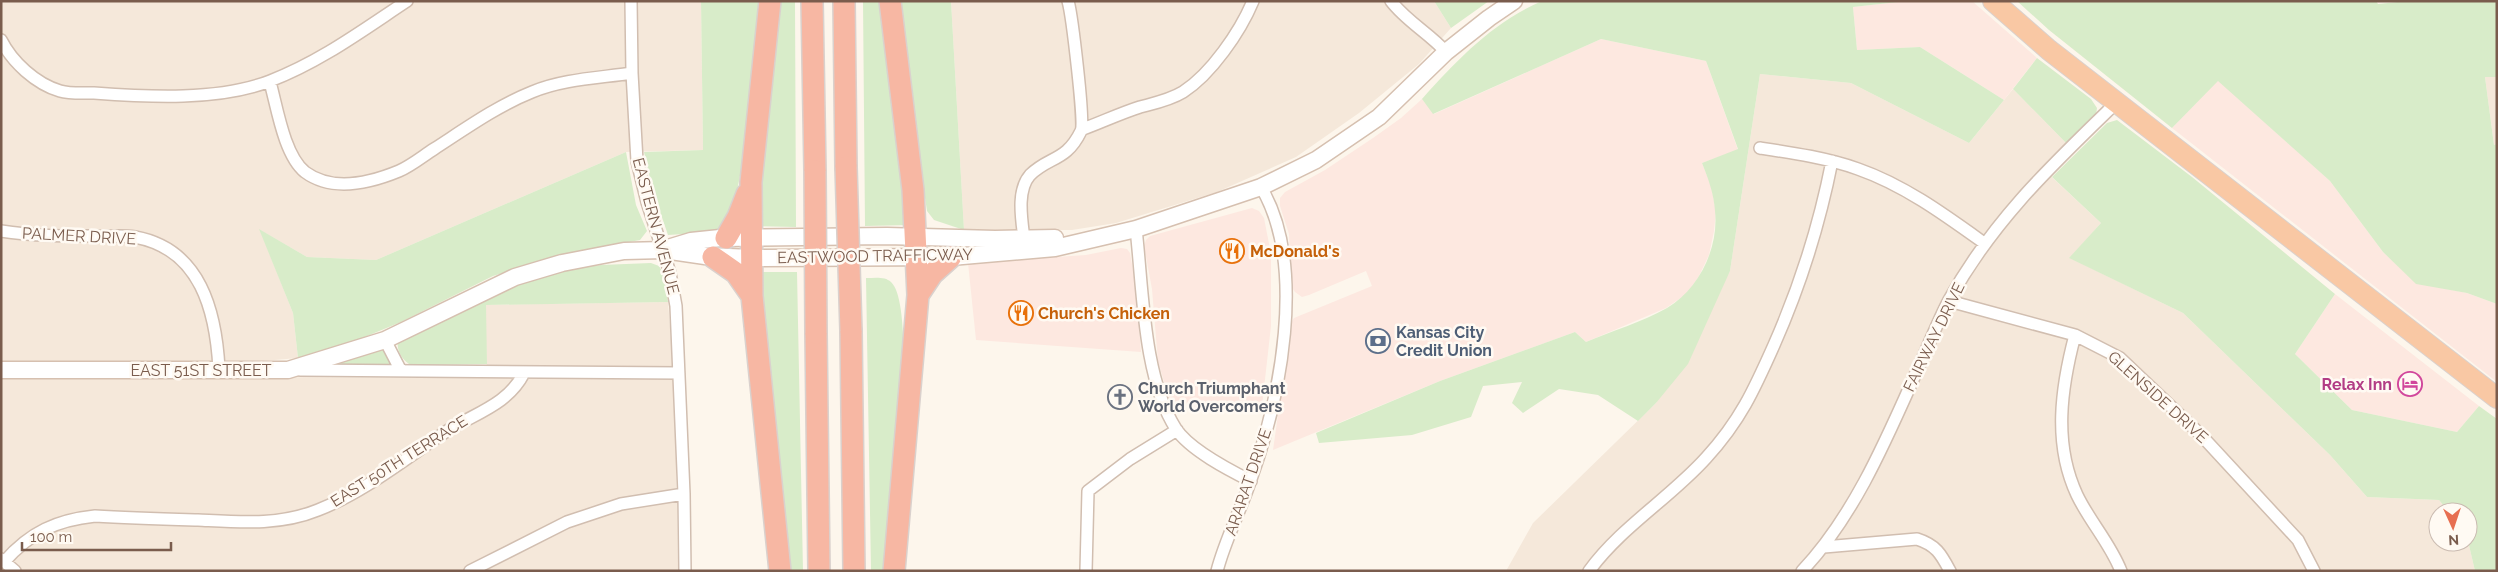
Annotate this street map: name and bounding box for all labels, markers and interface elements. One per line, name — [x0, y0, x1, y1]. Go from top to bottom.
street label: EASTERN AVENUE — [629, 156, 683, 297]
street label: PALMER DRIVE — [22, 224, 137, 248]
restaurant icon: McDonald's — [1219, 238, 1245, 264]
place label: McDonald's — [1250, 242, 1340, 261]
street label: EASTWOOD TRAFFICWAY — [777, 245, 974, 267]
street label: FAIRWAY DRIVE — [1899, 279, 1969, 395]
restaurant icon: Church's Chicken — [1008, 300, 1034, 326]
place label: Church's Chicken — [1038, 304, 1170, 323]
place label: Kansas City Credit Union — [1396, 323, 1492, 360]
bank icon: Kansas City Credit Union — [1365, 328, 1391, 354]
street label: GLENSIDE DRIVE — [2104, 347, 2212, 447]
street label: EAST 51ST STREET — [130, 361, 272, 380]
hotel icon: Relax Inn — [2397, 371, 2423, 397]
place label: Relax Inn — [2322, 375, 2392, 394]
place label: Church Triumphant World Overcomers — [1138, 379, 1286, 416]
church icon: Church Triumphant World Overcomers — [1107, 384, 1133, 410]
street label: EAST 50TH TERRACE — [327, 411, 471, 511]
street label: ARARAT DRIVE — [1221, 426, 1275, 538]
north arrow — [2428, 502, 2478, 552]
scale bar — [22, 520, 171, 552]
text: 100 m — [30, 528, 72, 546]
text: N — [2448, 532, 2459, 548]

